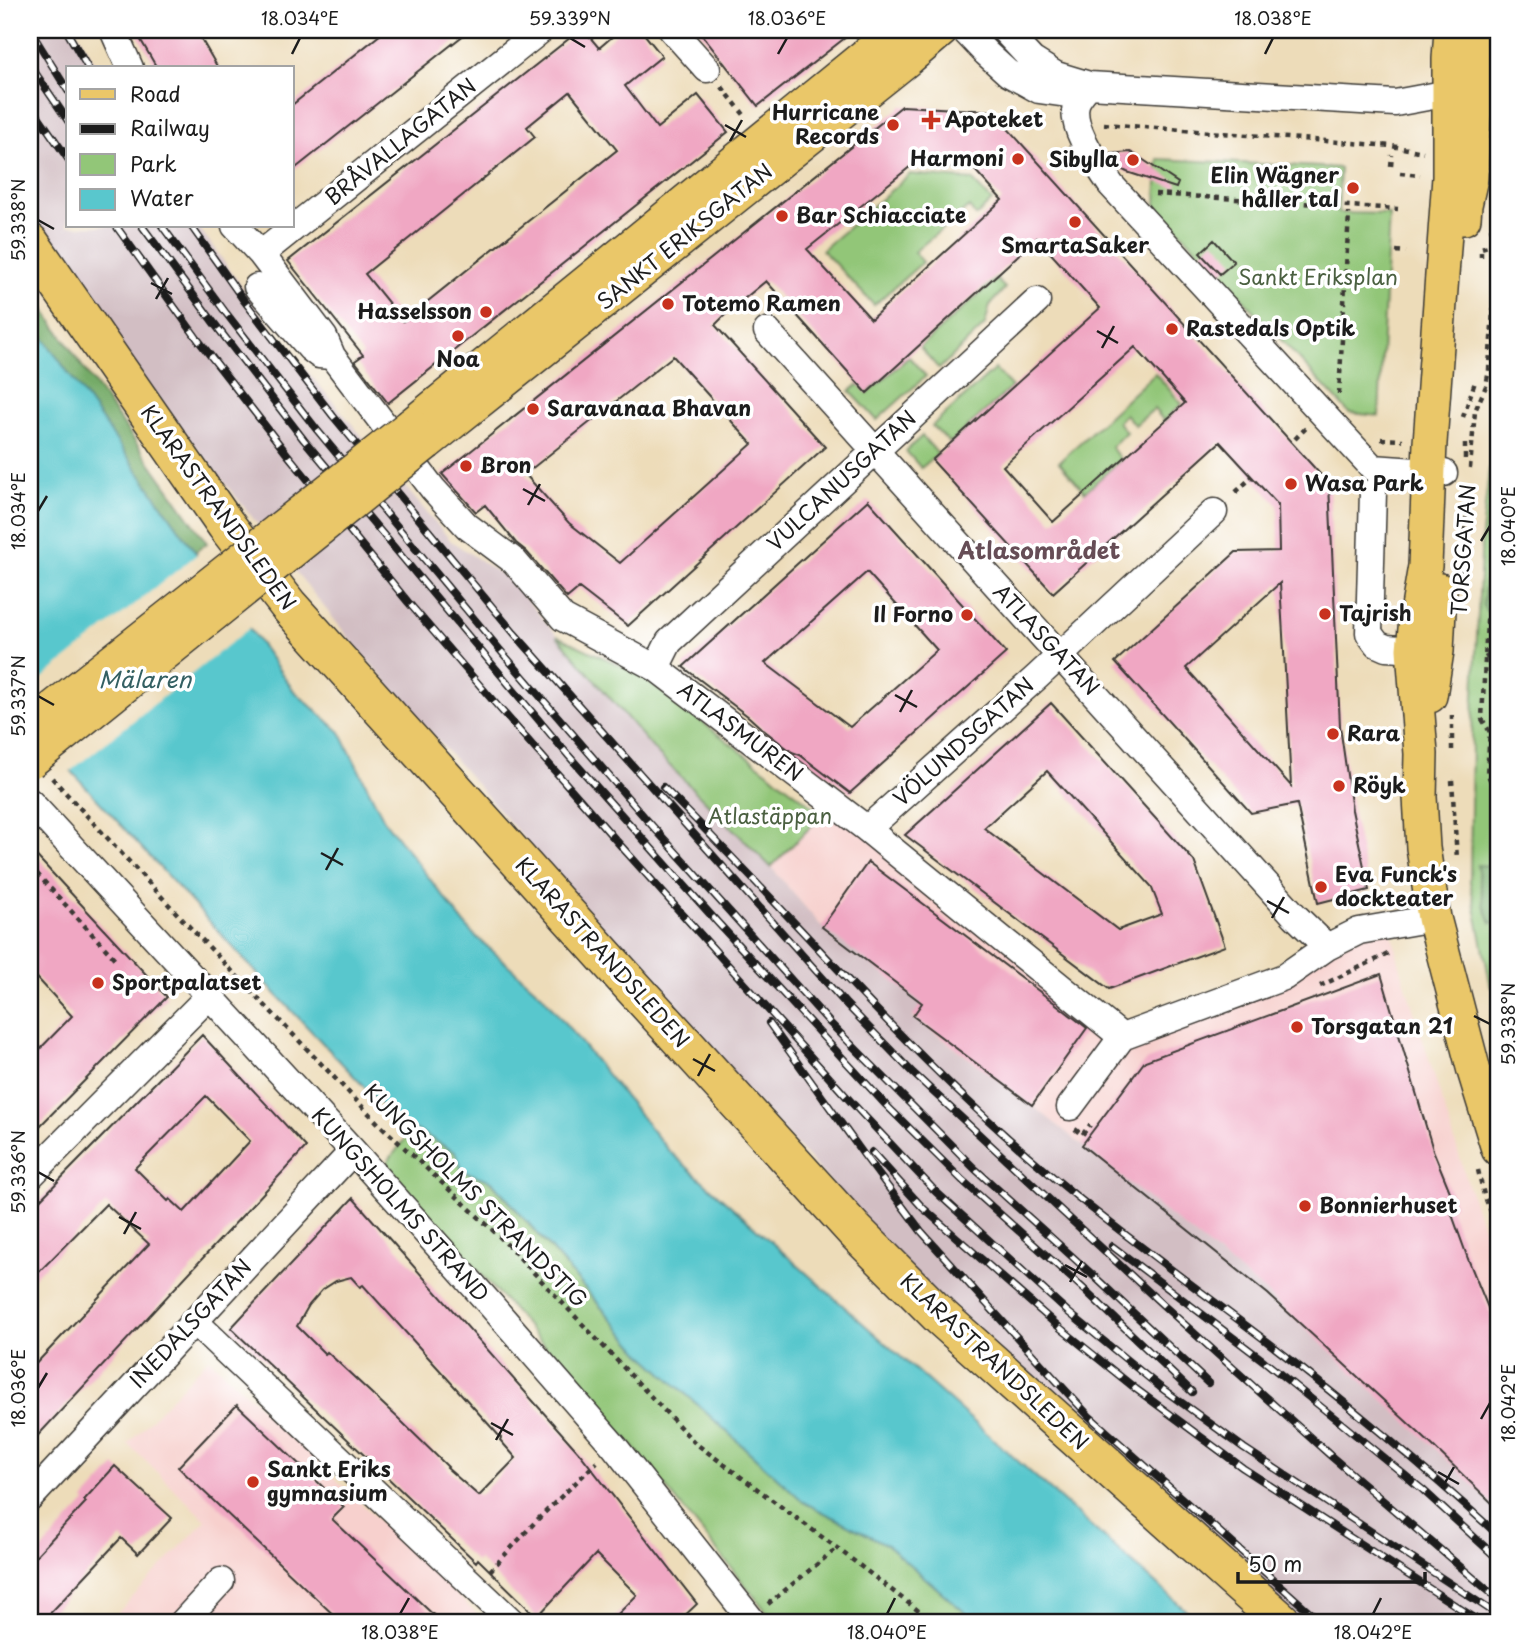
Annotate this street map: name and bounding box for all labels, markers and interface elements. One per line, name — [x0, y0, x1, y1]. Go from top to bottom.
text: 18.034°E — [261, 4, 339, 31]
text: 59.339°N — [529, 4, 611, 31]
text: 18.036°E — [748, 4, 826, 31]
text: 18.038°E — [1234, 4, 1312, 31]
legend — [66, 66, 294, 228]
street label: BRÅVALLAGATAN — [317, 69, 482, 212]
text: Road — [130, 77, 181, 109]
place label: Hurricane Records — [772, 95, 879, 151]
place label: Apoteket — [945, 102, 1043, 134]
text: Railway — [130, 111, 210, 143]
marker: Apoteket — [923, 112, 939, 128]
marker: Hurricane Records — [885, 117, 901, 133]
place label: Harmoni — [910, 141, 1004, 173]
place label: Sibylla — [1049, 142, 1119, 174]
text: Park — [130, 147, 177, 179]
marker: Harmoni — [1010, 151, 1026, 167]
marker: Sibylla — [1125, 152, 1141, 168]
street label: SANKT ERIKSGATAN — [589, 154, 779, 317]
place label: Elin Wägner håller tal — [1211, 158, 1339, 214]
text: 59.338°N — [4, 178, 31, 262]
marker: Elin Wägner håller tal — [1345, 180, 1361, 196]
text: Water — [130, 181, 194, 213]
place label: Bar Schiacciate — [796, 198, 966, 230]
marker: Bar Schiacciate — [774, 208, 790, 224]
marker: SmartaSaker — [1067, 214, 1083, 230]
place label: SmartaSaker — [1001, 228, 1149, 260]
park label: Sankt Eriksplan — [1238, 260, 1398, 292]
place label: Totemo Ramen — [682, 286, 841, 318]
place label: Hasselsson — [357, 294, 472, 326]
marker: Totemo Ramen — [660, 296, 676, 312]
marker: Hasselsson — [478, 304, 494, 320]
place label: Rastedals Optik — [1186, 311, 1355, 343]
marker: Rastedals Optik — [1164, 321, 1180, 337]
marker: Noa — [450, 328, 466, 344]
place label: Noa — [436, 342, 480, 374]
place label: Saravanaa Bhavan — [547, 391, 751, 423]
street label: KLARASTRANDSLEDEN — [134, 397, 305, 616]
marker: Saravanaa Bhavan — [525, 401, 541, 417]
street label: VULCANUSGATAN — [759, 402, 922, 557]
place label: Bron — [480, 448, 532, 480]
marker: Bron — [458, 458, 474, 474]
place label: Wasa Park — [1305, 466, 1424, 498]
text: 18.034°E — [4, 472, 31, 550]
marker: Wasa Park — [1283, 476, 1299, 492]
street label: TORSGATAN — [1441, 483, 1483, 617]
text: 18.040°E — [1494, 486, 1521, 566]
district label: Atlasområdet — [957, 532, 1120, 567]
street label: ATLASGATAN — [987, 575, 1108, 702]
place label: Tajrish — [1339, 596, 1412, 628]
place label: Il Forno — [873, 597, 953, 629]
marker: Tajrish — [1317, 606, 1333, 622]
marker: Il Forno — [959, 607, 975, 623]
text: 59.337°N — [4, 655, 31, 737]
water label: Mälaren — [99, 661, 193, 696]
street label: VÖLUNDSGATAN — [885, 668, 1040, 813]
street label: ATLASMUREN — [672, 673, 811, 788]
place label: Rara — [1347, 716, 1401, 748]
marker: Rara — [1325, 726, 1341, 742]
place label: Röyk — [1353, 768, 1406, 800]
marker: Röyk — [1331, 778, 1347, 794]
park label: Atlastäppan — [708, 799, 832, 831]
street label: KLARASTRANDSLEDEN — [509, 849, 698, 1054]
place label: Eva Funck's dockteater — [1335, 857, 1457, 913]
marker: Eva Funck's dockteater — [1313, 879, 1329, 895]
place label: Sportpalatset — [112, 965, 262, 997]
marker: Sportpalatset — [90, 975, 106, 991]
text: 59.338°N — [1494, 982, 1521, 1066]
place label: Torsgatan 21 — [1311, 1009, 1453, 1041]
marker: Torsgatan 21 — [1289, 1019, 1305, 1035]
street label: KUNGSHOLMS STRANDSTIG — [358, 1079, 592, 1313]
street label: KUNGSHOLMS STRAND — [306, 1103, 494, 1307]
text: 59.336°N — [4, 1130, 31, 1214]
place label: Bonnierhuset — [1319, 1188, 1458, 1220]
marker: Bonnierhuset — [1297, 1198, 1313, 1214]
street label: INEDALSGATAN — [121, 1251, 258, 1395]
street label: KLARASTRANDSLEDEN — [894, 1265, 1097, 1457]
text: 18.036°E — [4, 1349, 31, 1427]
text: 18.042°E — [1494, 1364, 1521, 1442]
place label: Sankt Eriks gymnasium — [267, 1452, 391, 1508]
marker: Sankt Eriks gymnasium — [245, 1474, 261, 1490]
scale bar — [1238, 1540, 1425, 1584]
text: 50 m — [1248, 1547, 1302, 1579]
text: 18.038°E — [361, 1618, 439, 1645]
text: 18.040°E — [847, 1618, 927, 1645]
text: 18.042°E — [1334, 1618, 1412, 1645]

